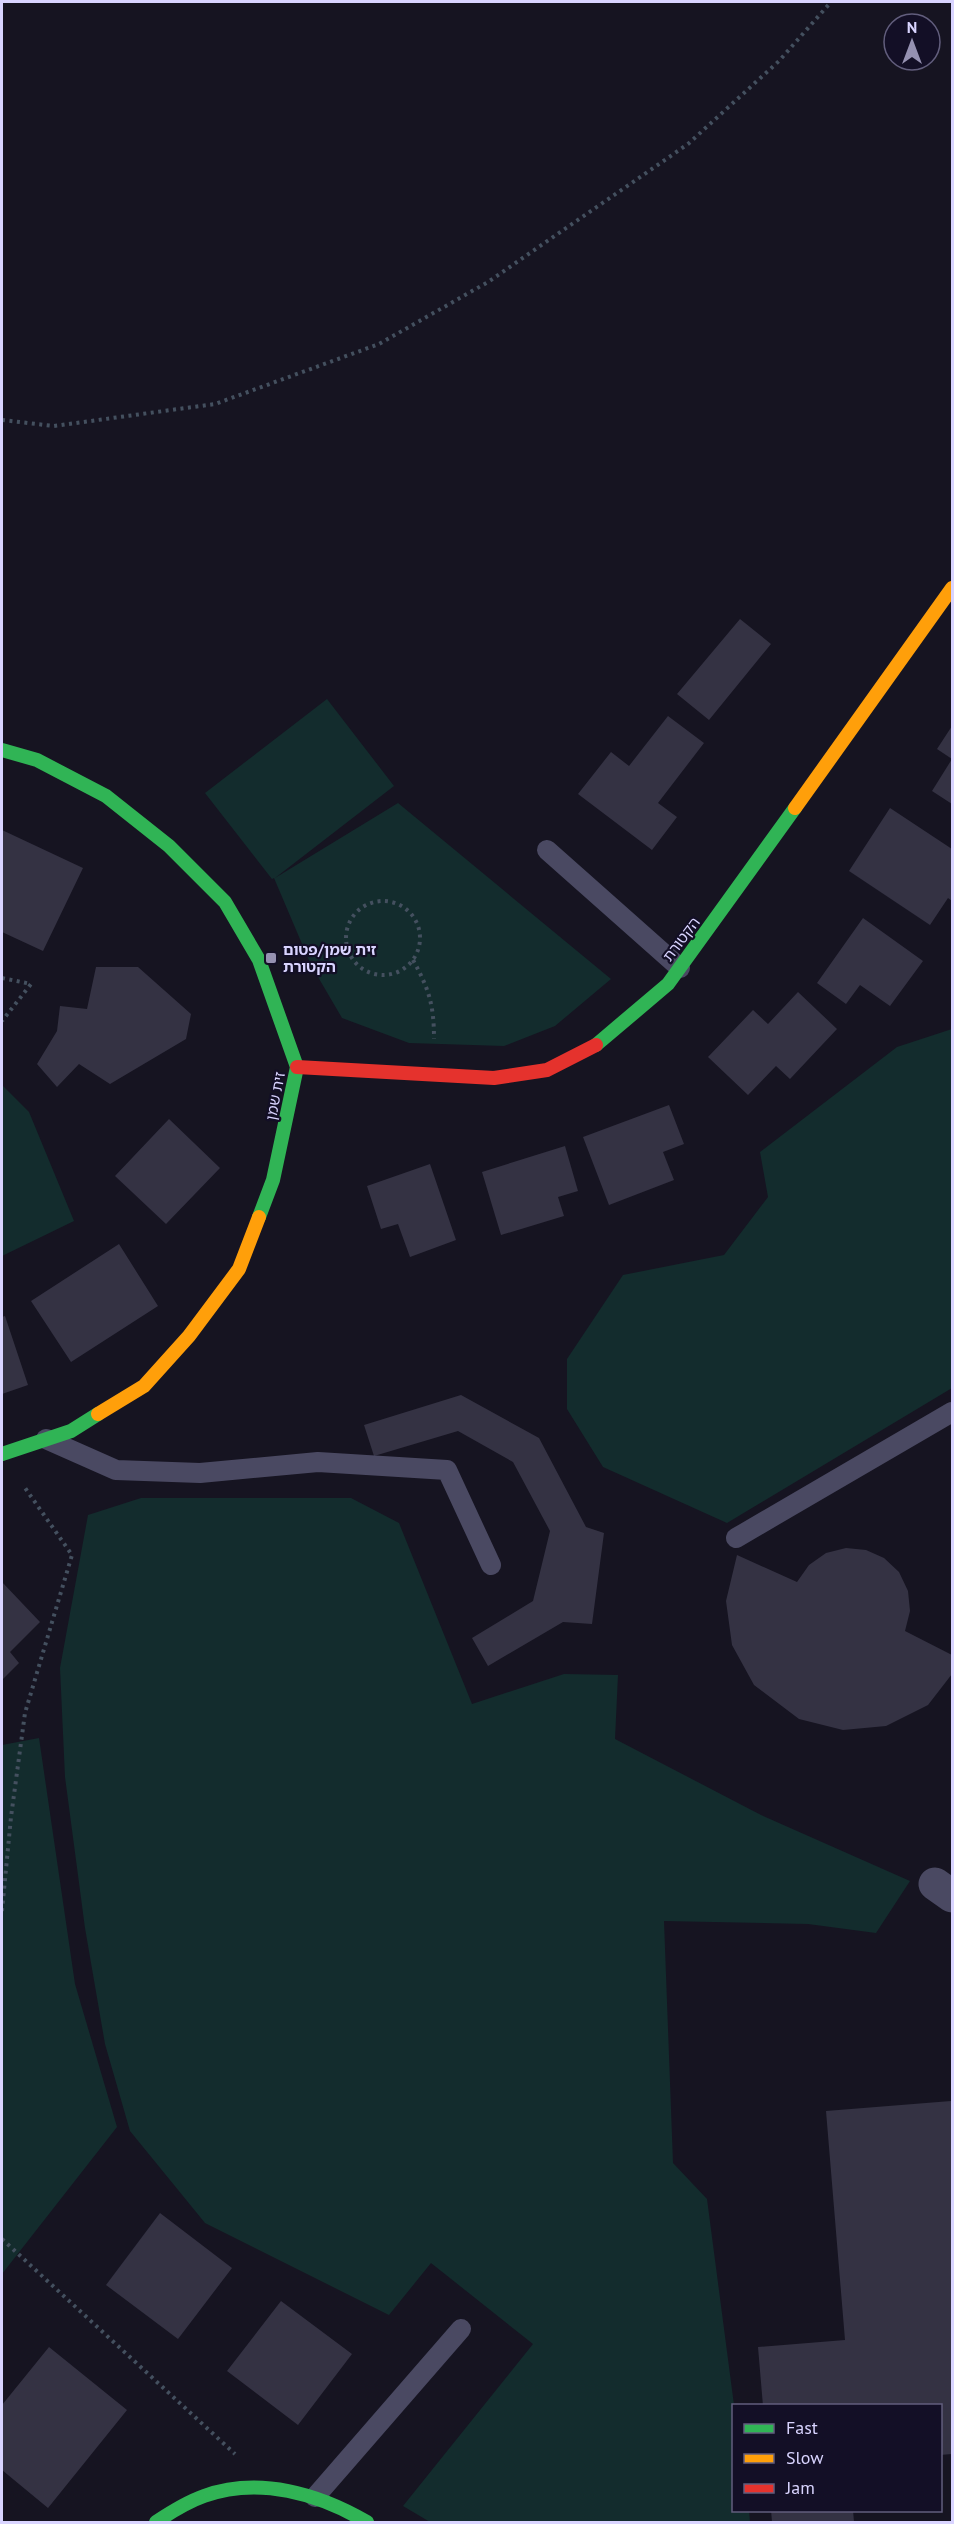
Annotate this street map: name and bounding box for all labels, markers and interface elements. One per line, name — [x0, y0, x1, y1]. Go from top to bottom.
north arrow — [882, 12, 942, 72]
text: N — [907, 17, 917, 37]
street label: הקטורת — [658, 913, 704, 965]
place label: זית שמן/פטום הקטורת — [283, 940, 377, 976]
marker: זית שמן/פטום הקטורת — [264, 951, 278, 965]
street label: זית שמן — [261, 1070, 289, 1122]
legend — [732, 2404, 942, 2512]
text: Fast — [786, 2416, 818, 2439]
text: Slow — [786, 2446, 824, 2469]
text: Jam — [785, 2476, 815, 2499]

